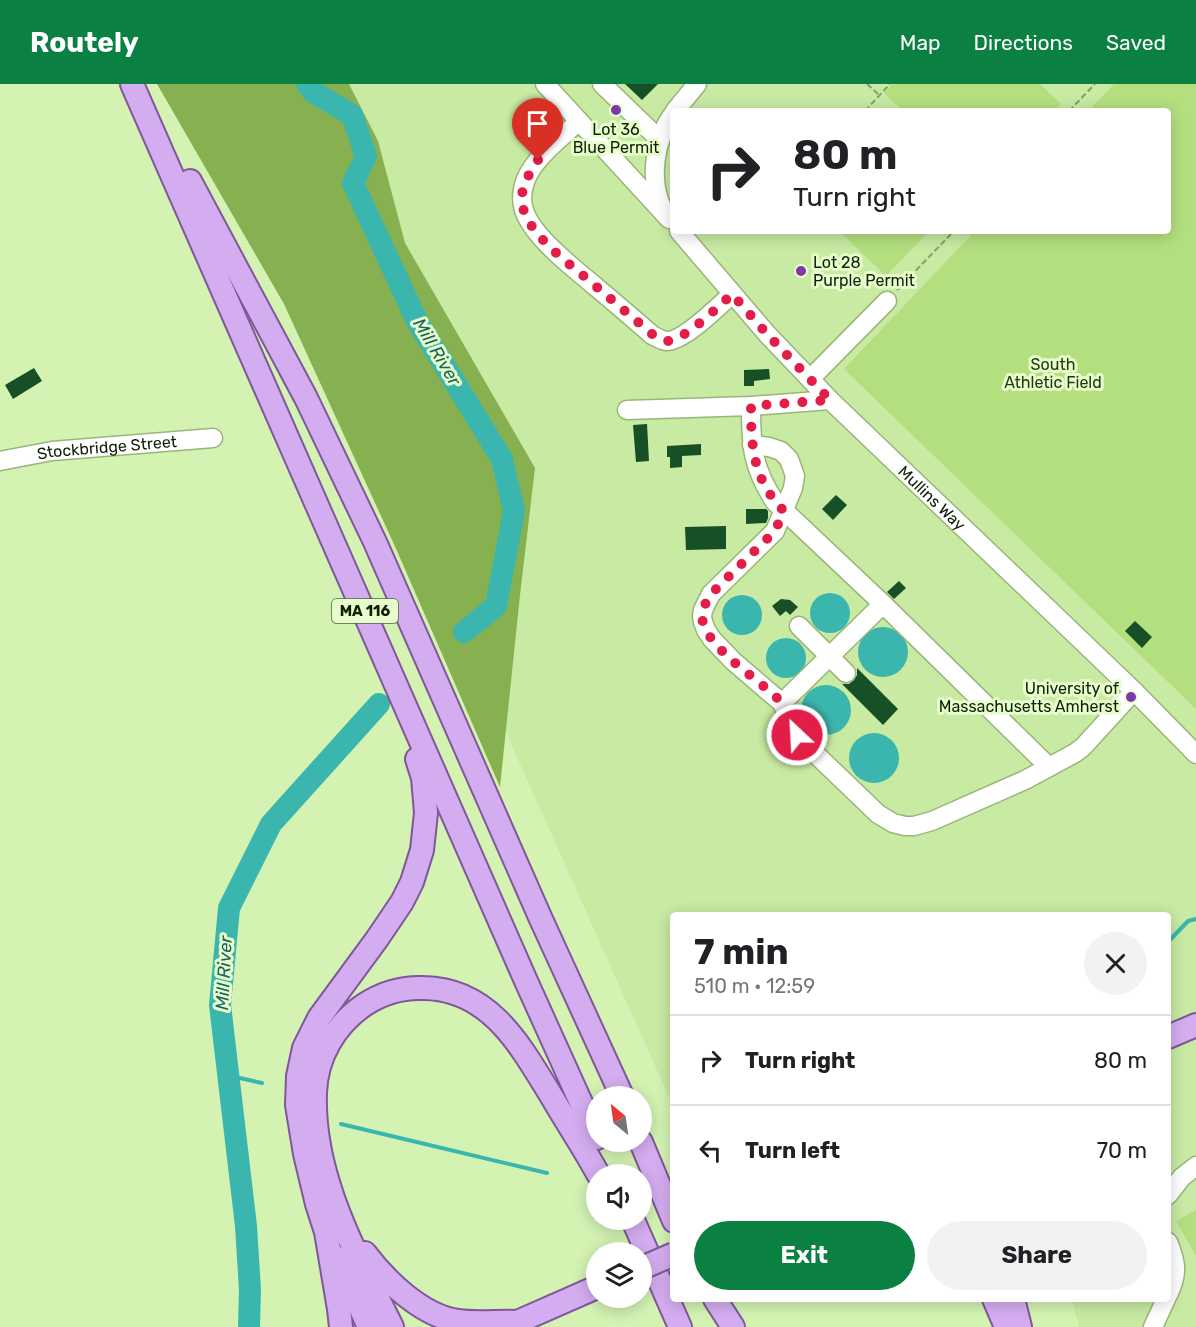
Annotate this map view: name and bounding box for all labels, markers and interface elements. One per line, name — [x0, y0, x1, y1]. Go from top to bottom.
text: Routely — [30, 26, 139, 59]
text: Map — [900, 30, 941, 55]
text: Directions — [974, 30, 1073, 55]
text: Saved — [1106, 30, 1166, 55]
pin — [512, 98, 563, 160]
marker: Lot 36 Blue Permit — [609, 103, 623, 117]
icon: arrive — [521, 107, 554, 140]
place label: Lot 36 Blue Permit — [573, 120, 659, 157]
text: 80 m — [793, 130, 897, 180]
icon: right — [694, 132, 772, 210]
text: Turn right — [793, 181, 916, 213]
place label: Lot 28 Purple Permit — [813, 253, 915, 290]
marker: Lot 28 Purple Permit — [794, 264, 808, 278]
water label: Mill River — [408, 314, 466, 391]
park label: South Athletic Field — [1004, 355, 1102, 392]
street label: Stockbridge Street — [35, 431, 178, 463]
street label: Mullins Way — [895, 461, 970, 534]
road number: MA 116 — [332, 599, 398, 623]
place label: University of Massachusetts Amherst — [939, 679, 1120, 716]
marker: University of Massachusetts Amherst — [1124, 690, 1138, 704]
position arrow — [765, 703, 829, 767]
text: 7 min — [694, 930, 789, 973]
button: close — [1084, 932, 1147, 995]
water label: Mill River — [211, 934, 237, 1011]
text: 510 m · 12:59 — [694, 974, 815, 998]
icon: right — [694, 1044, 727, 1077]
text: Turn right — [745, 1047, 855, 1074]
text: 80 m — [1094, 1047, 1147, 1074]
north arrow — [586, 1086, 652, 1152]
map controls — [586, 1086, 652, 1308]
icon: left — [694, 1134, 727, 1167]
text: Turn left — [745, 1137, 840, 1164]
text: 70 m — [1097, 1137, 1147, 1164]
button: sound — [586, 1164, 652, 1230]
button: Exit — [694, 1221, 915, 1290]
button: Share — [927, 1221, 1147, 1290]
button: layers — [586, 1242, 652, 1308]

